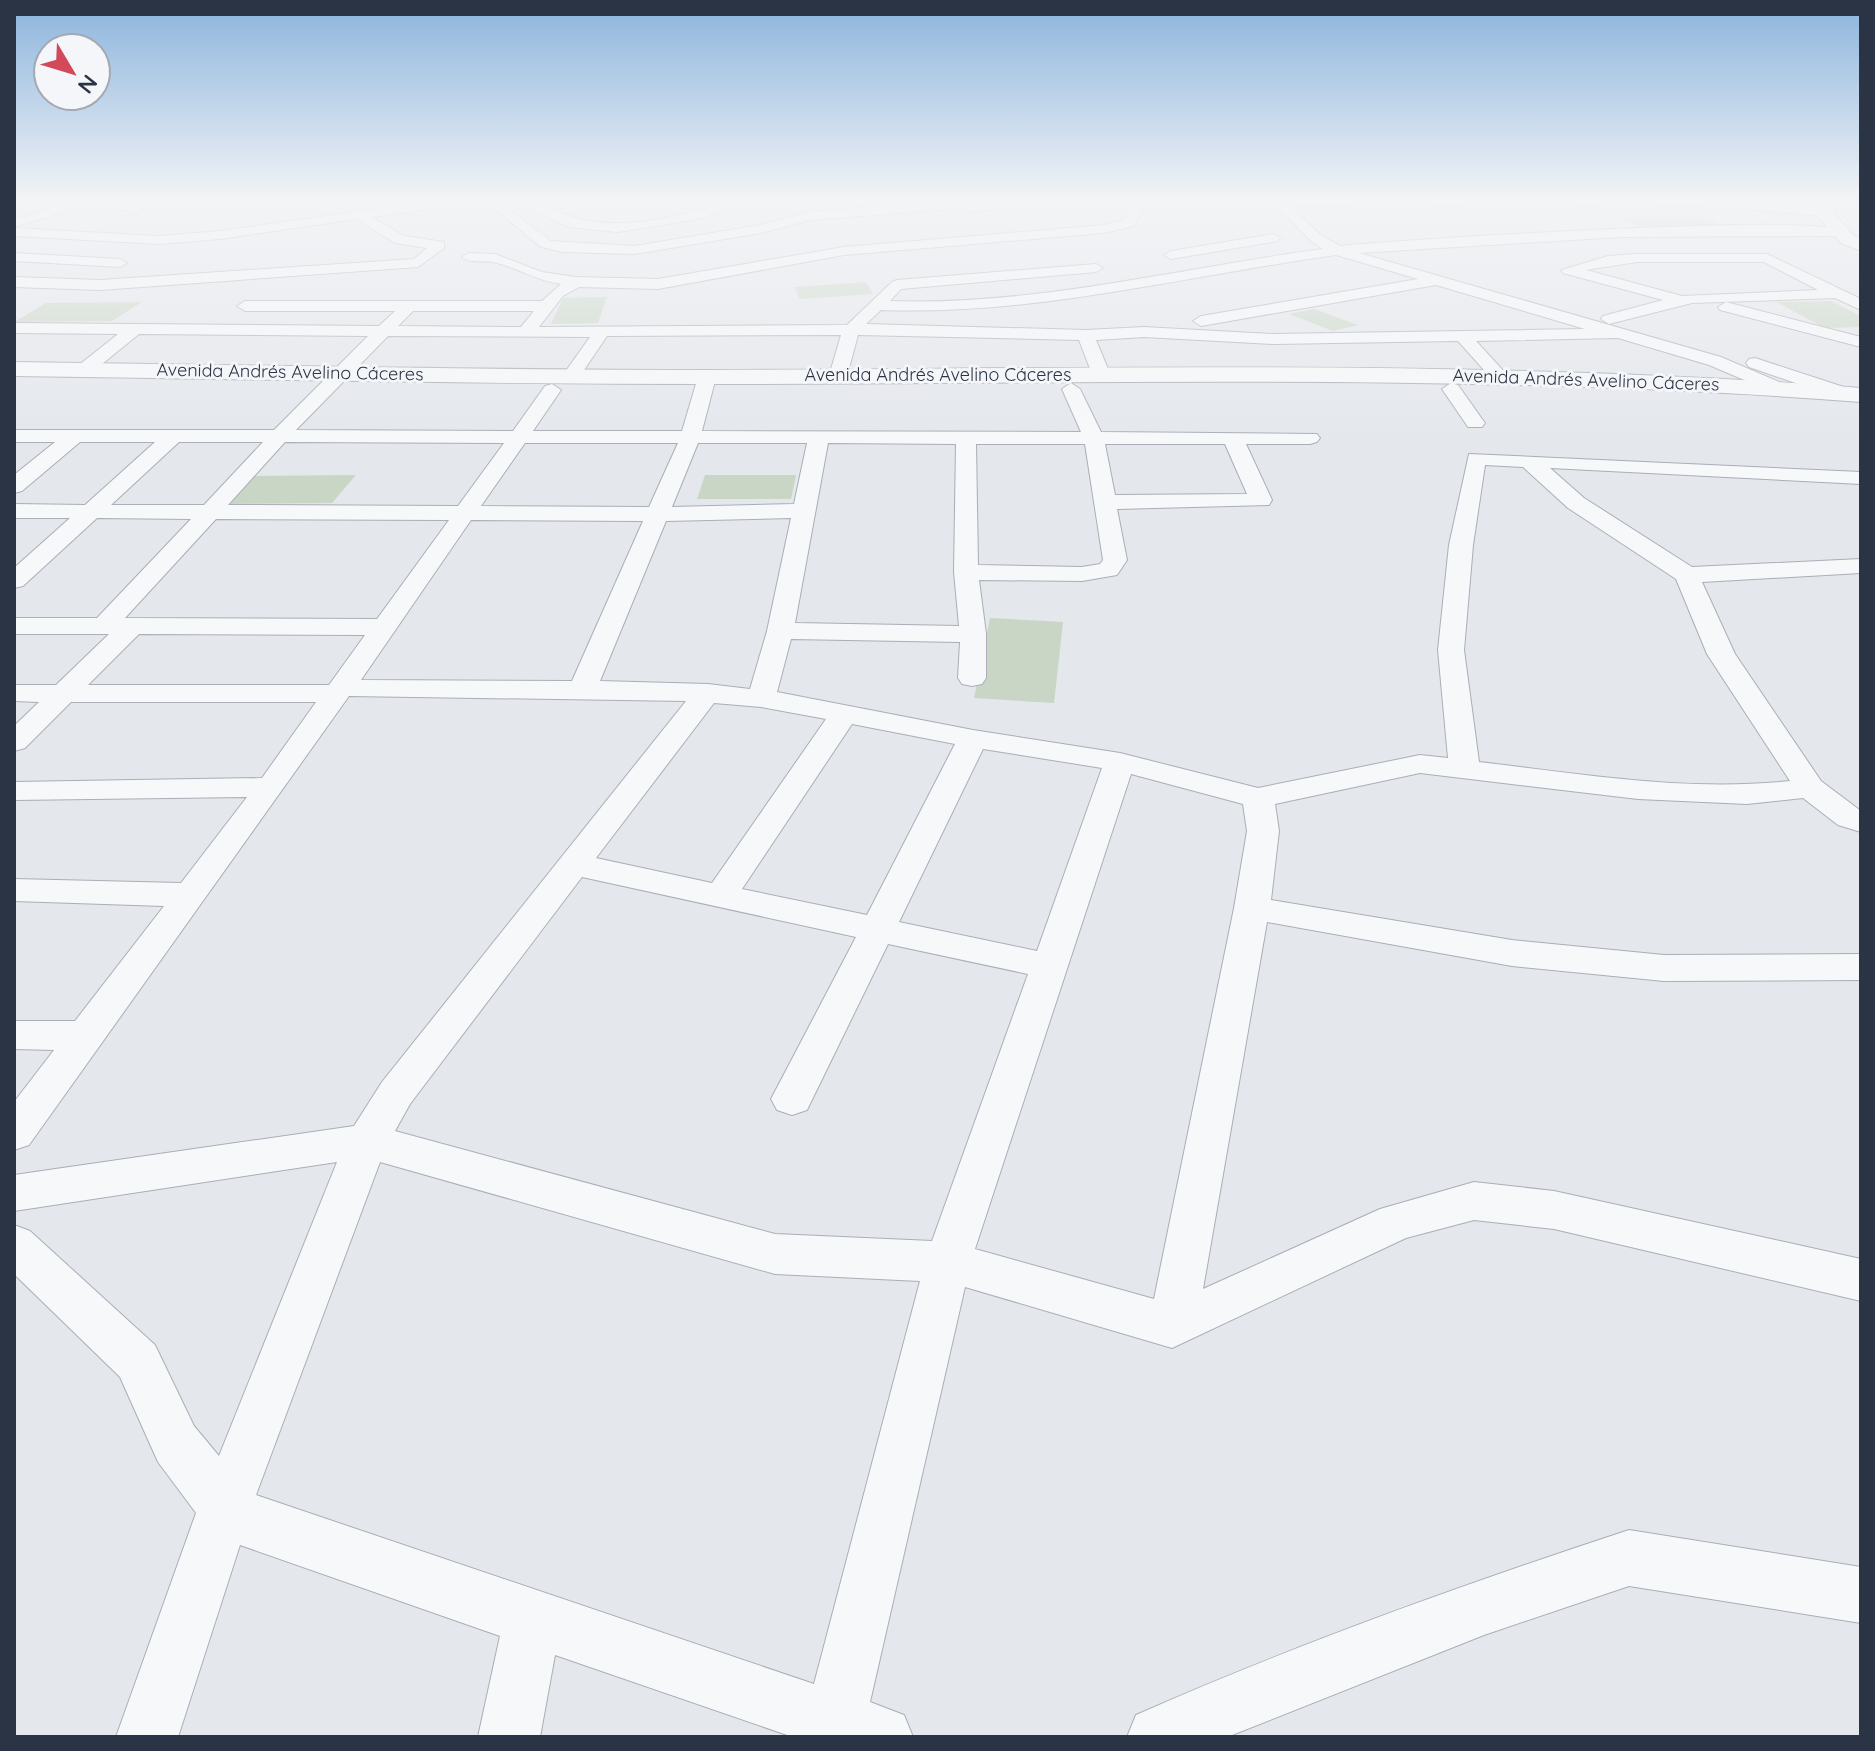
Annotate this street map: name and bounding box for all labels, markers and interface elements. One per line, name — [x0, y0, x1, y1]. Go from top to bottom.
north arrow — [32, 32, 112, 112]
text: N — [72, 69, 104, 99]
street label: Avenida Andrés Avelino Cáceres — [156, 358, 424, 385]
street label: Avenida Andrés Avelino Cáceres — [805, 363, 1071, 386]
street label: Avenida Andrés Avelino Cáceres — [1452, 363, 1720, 396]

